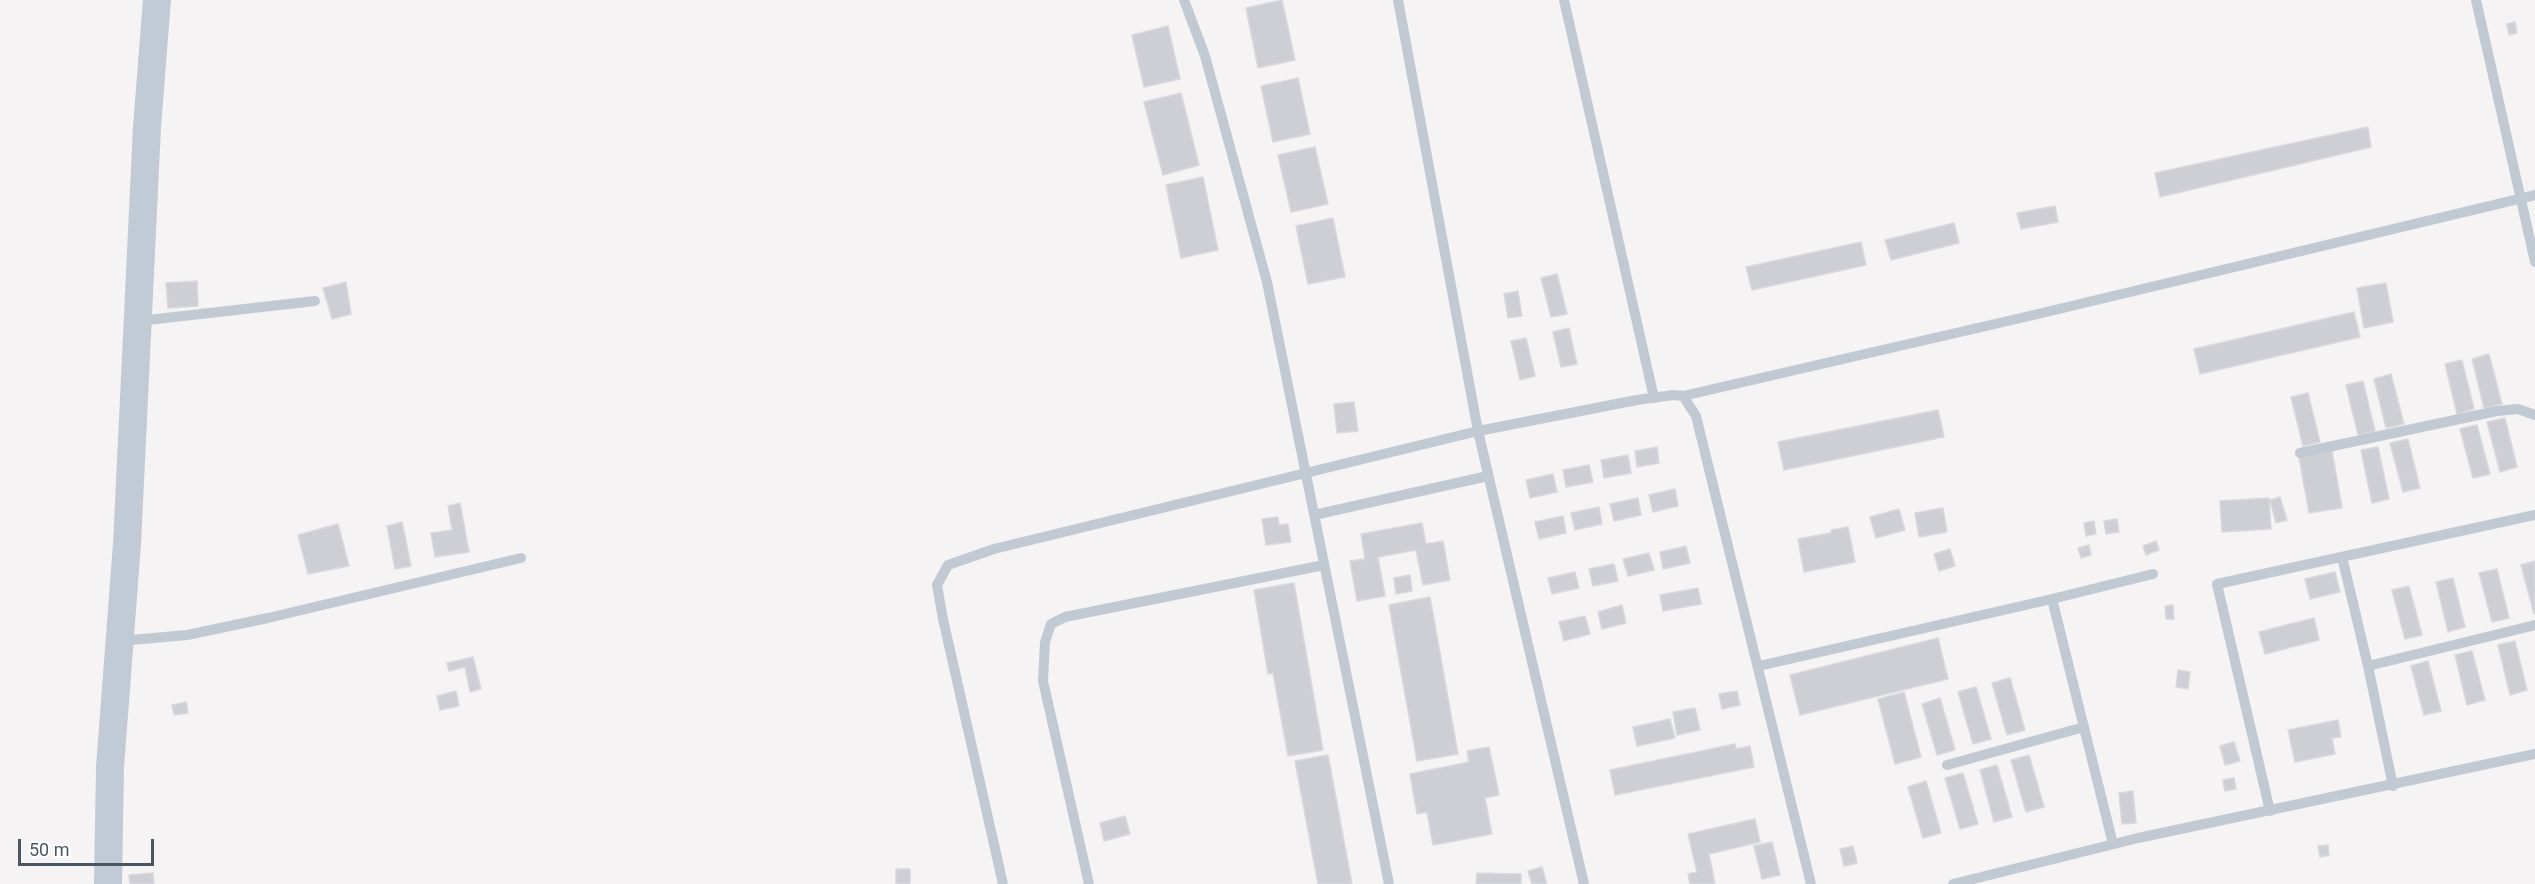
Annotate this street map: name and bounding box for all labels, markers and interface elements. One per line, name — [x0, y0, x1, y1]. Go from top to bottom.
scale bar — [21, 827, 158, 865]
text: 50 m — [29, 839, 69, 860]

